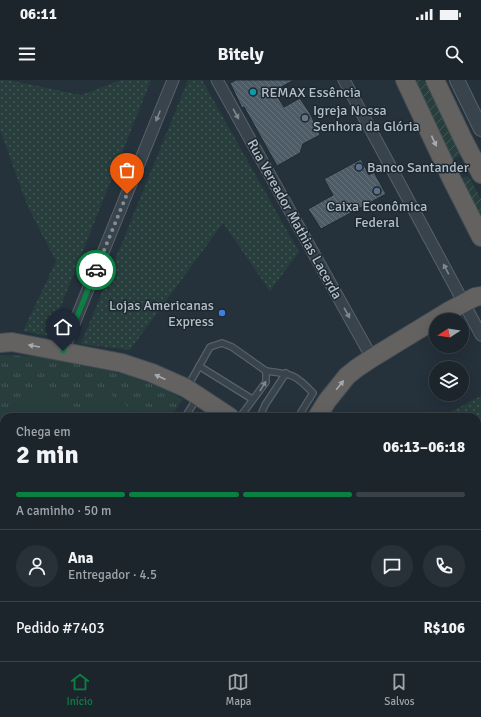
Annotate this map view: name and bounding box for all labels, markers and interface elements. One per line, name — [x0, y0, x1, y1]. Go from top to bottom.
text: 06:11 — [20, 5, 57, 23]
icon: menu — [16, 43, 38, 65]
text: Bitely — [217, 43, 264, 65]
icon: search — [443, 43, 465, 65]
place label: REMAX Essência — [261, 84, 361, 101]
marker: REMAX Essência — [248, 87, 258, 97]
place label: Igreja Nossa Senhora da Glória — [313, 102, 420, 135]
one-way arrow — [233, 108, 239, 120]
one-way arrow — [155, 111, 161, 123]
marker: Igreja Nossa Senhora da Glória — [300, 113, 310, 123]
one-way arrow — [431, 135, 437, 147]
street label: Rua Vereador Mathias Lacerda — [243, 136, 346, 302]
pin — [110, 153, 144, 194]
icon: bag — [116, 159, 138, 181]
place label: Banco Santander — [367, 159, 470, 176]
marker: Banco Santander — [354, 162, 364, 172]
marker: Caixa Econômica Federal — [372, 186, 382, 196]
place label: Caixa Econômica Federal — [327, 198, 427, 231]
courier — [76, 250, 116, 290]
icon: car — [85, 259, 107, 281]
one-way arrow — [443, 263, 449, 275]
place label: Lojas Americanas Express — [109, 297, 214, 330]
one-way arrow — [344, 307, 351, 319]
marker: Lojas Americanas Express — [217, 308, 227, 318]
pin — [46, 310, 80, 351]
north arrow — [429, 313, 469, 353]
map controls — [429, 313, 469, 401]
icon: home — [52, 316, 74, 338]
one-way arrow — [28, 343, 40, 349]
button: layers — [429, 361, 469, 401]
one-way arrow — [154, 373, 166, 380]
one-way arrow — [259, 380, 266, 392]
one-way arrow — [335, 380, 344, 391]
text: Chega em — [16, 424, 71, 440]
text: 06:13–06:18 — [383, 438, 465, 456]
text: 2 min — [16, 439, 79, 471]
text: A caminho · 50 m — [16, 503, 111, 519]
button: person — [16, 545, 58, 587]
button: chat — [371, 545, 413, 587]
button: phone — [423, 545, 465, 587]
text: Ana — [68, 549, 93, 567]
text: Entregador · 4.5 — [68, 567, 157, 583]
text: Pedido #7403 — [16, 619, 105, 637]
text: R$106 — [423, 619, 465, 637]
tab: Início — [66, 671, 93, 708]
tab: Mapa — [226, 671, 251, 708]
tab: Salvos — [384, 671, 415, 708]

